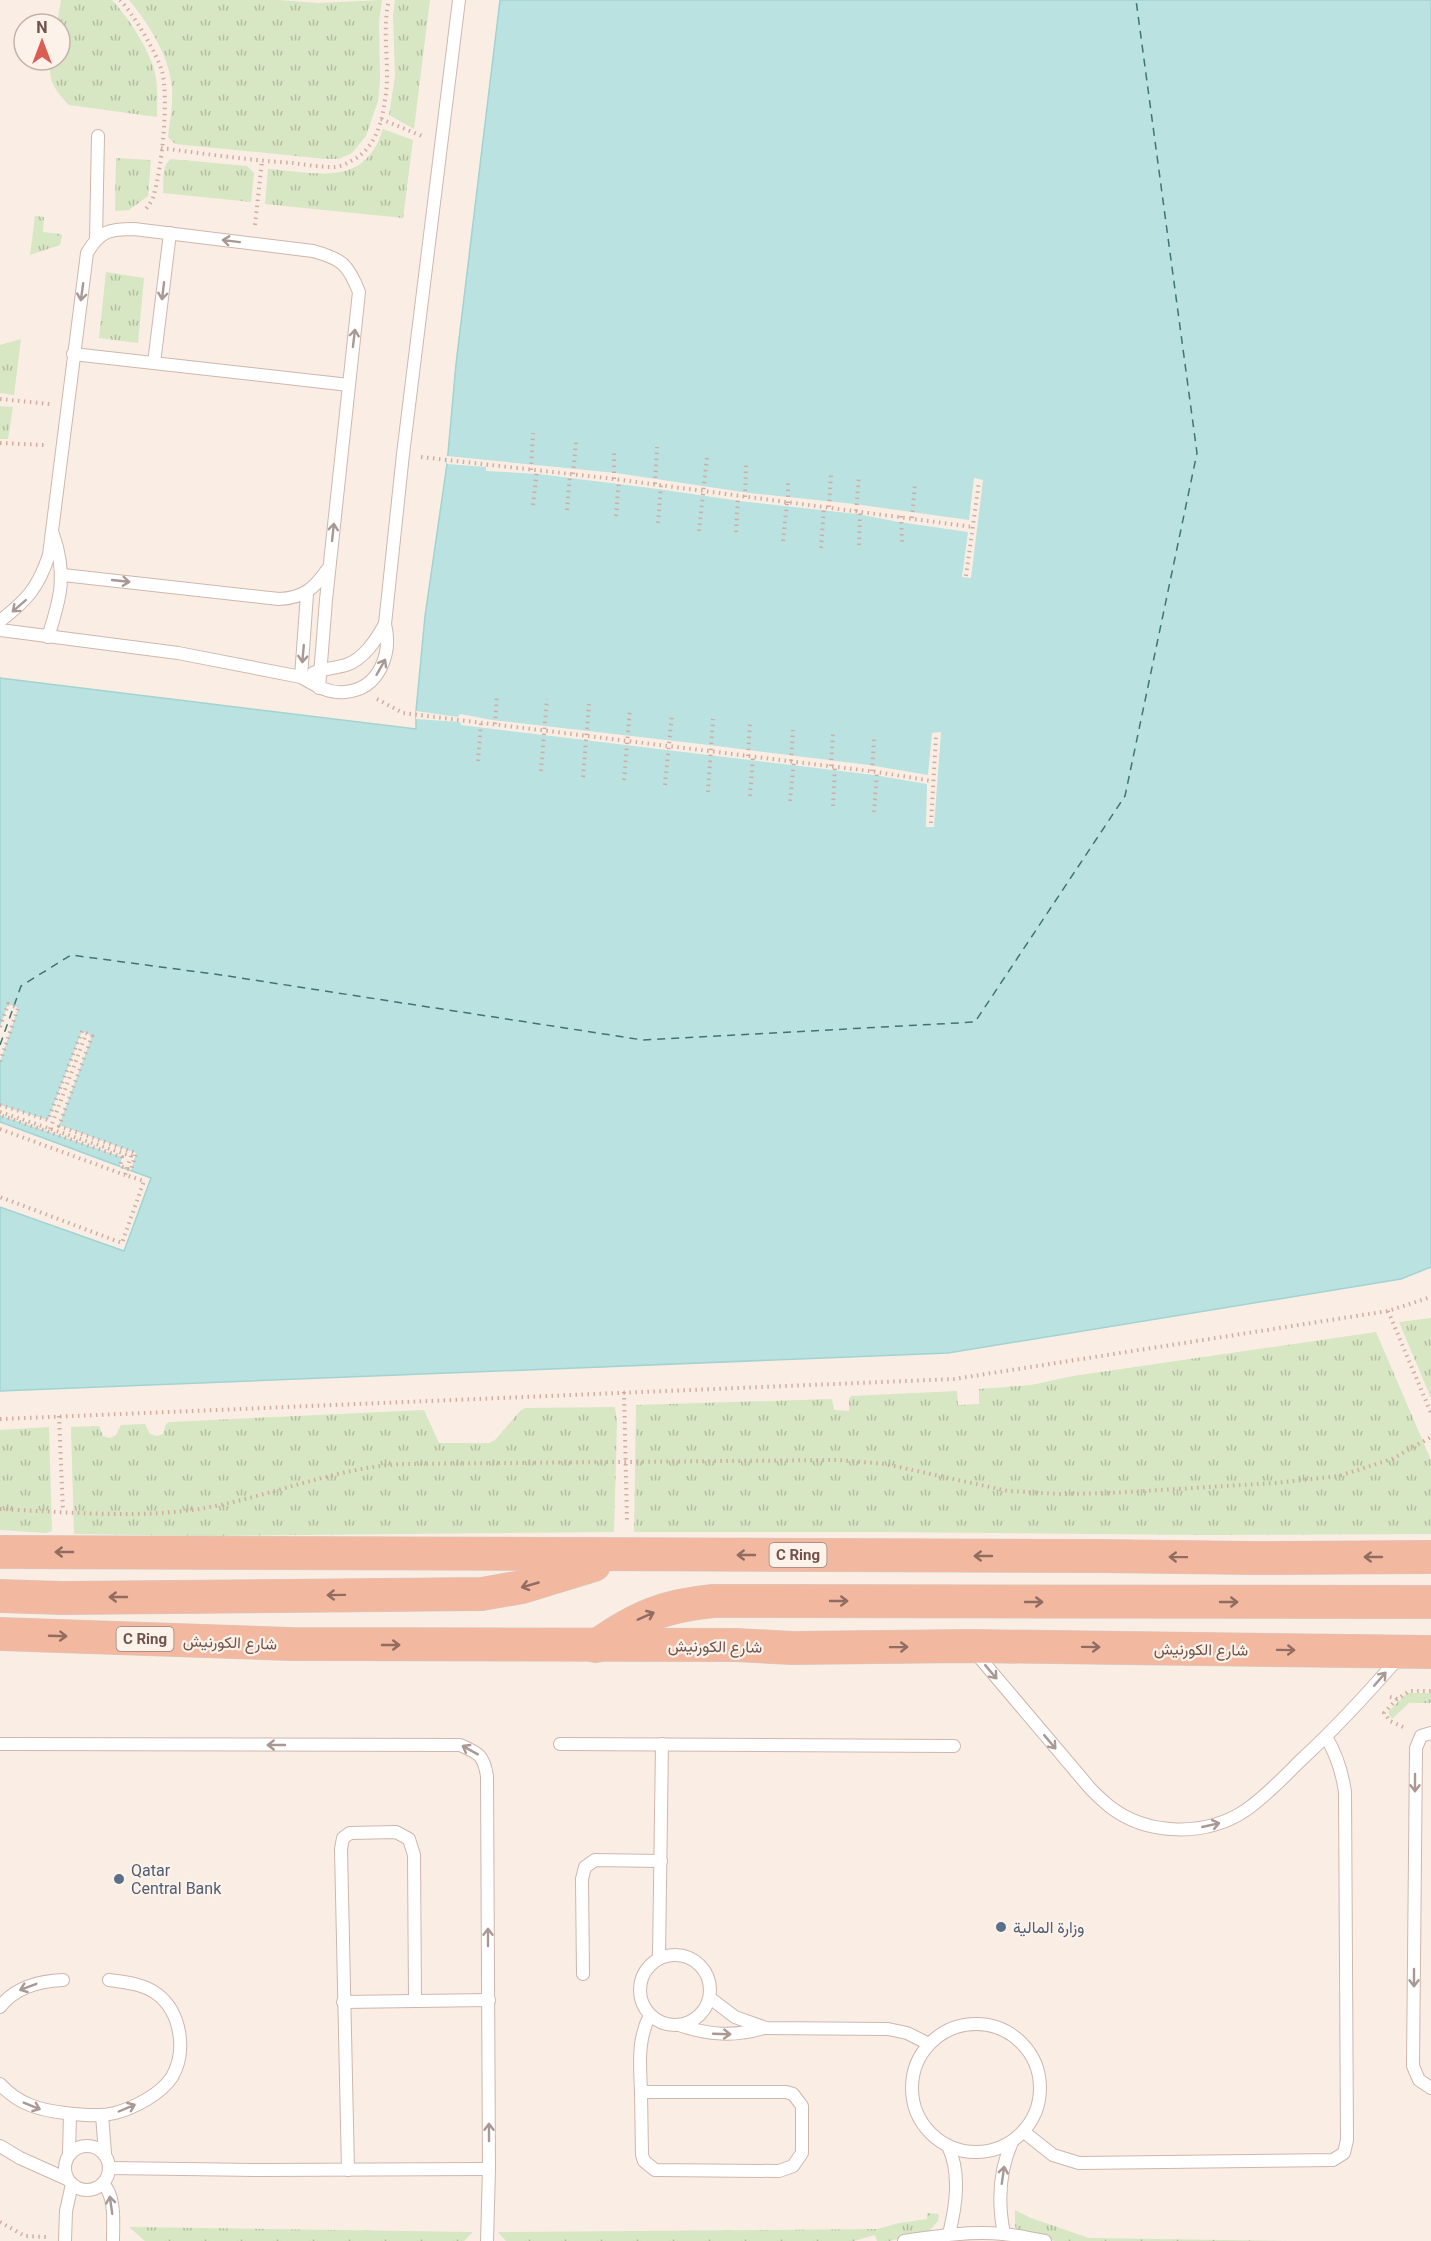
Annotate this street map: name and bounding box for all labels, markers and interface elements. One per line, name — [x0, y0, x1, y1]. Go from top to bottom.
north arrow — [12, 12, 72, 72]
text: N — [36, 18, 48, 37]
one-way arrow — [222, 235, 242, 246]
one-way arrow — [157, 281, 168, 301]
one-way arrow — [76, 282, 87, 302]
one-way arrow — [349, 329, 360, 348]
one-way arrow — [328, 522, 339, 542]
one-way arrow — [110, 576, 130, 587]
one-way arrow — [12, 599, 27, 613]
one-way arrow — [297, 644, 308, 663]
one-way arrow — [375, 659, 387, 676]
road number: C Ring — [770, 1543, 826, 1567]
one-way arrow — [54, 1546, 74, 1558]
one-way arrow — [736, 1549, 756, 1561]
one-way arrow — [973, 1550, 993, 1562]
one-way arrow — [1168, 1551, 1188, 1563]
one-way arrow — [1363, 1551, 1383, 1563]
one-way arrow — [521, 1580, 540, 1591]
one-way arrow — [326, 1590, 346, 1601]
one-way arrow — [108, 1592, 128, 1603]
one-way arrow — [828, 1595, 848, 1607]
one-way arrow — [1023, 1596, 1043, 1608]
one-way arrow — [1218, 1596, 1238, 1608]
one-way arrow — [637, 1610, 655, 1621]
road number: C Ring — [116, 1627, 174, 1651]
one-way arrow — [48, 1630, 68, 1641]
street label: شارع الكورنيش — [182, 1631, 277, 1656]
street label: شارع الكورنيش — [668, 1636, 762, 1659]
one-way arrow — [381, 1639, 401, 1651]
street label: شارع الكورنيش — [1154, 1639, 1248, 1662]
one-way arrow — [889, 1641, 909, 1653]
one-way arrow — [1080, 1642, 1100, 1653]
one-way arrow — [1275, 1644, 1295, 1656]
one-way arrow — [984, 1664, 997, 1680]
one-way arrow — [1373, 1672, 1387, 1687]
one-way arrow — [1043, 1734, 1057, 1749]
one-way arrow — [267, 1739, 287, 1751]
one-way arrow — [462, 1744, 479, 1756]
one-way arrow — [1409, 1772, 1421, 1792]
one-way arrow — [1201, 1818, 1220, 1830]
place label: Qatar Central Bank — [131, 1861, 222, 1898]
marker: Qatar Central Bank — [112, 1872, 126, 1886]
place label: وزارة المالية — [1013, 1918, 1084, 1938]
marker: وزارة المالية — [994, 1920, 1008, 1934]
one-way arrow — [482, 1928, 494, 1948]
one-way arrow — [1408, 1967, 1420, 1987]
one-way arrow — [19, 1982, 38, 1993]
one-way arrow — [712, 2029, 732, 2040]
one-way arrow — [22, 2101, 40, 2112]
one-way arrow — [117, 2102, 136, 2113]
one-way arrow — [483, 2123, 495, 2143]
one-way arrow — [997, 2166, 1008, 2185]
one-way arrow — [105, 2195, 116, 2215]

